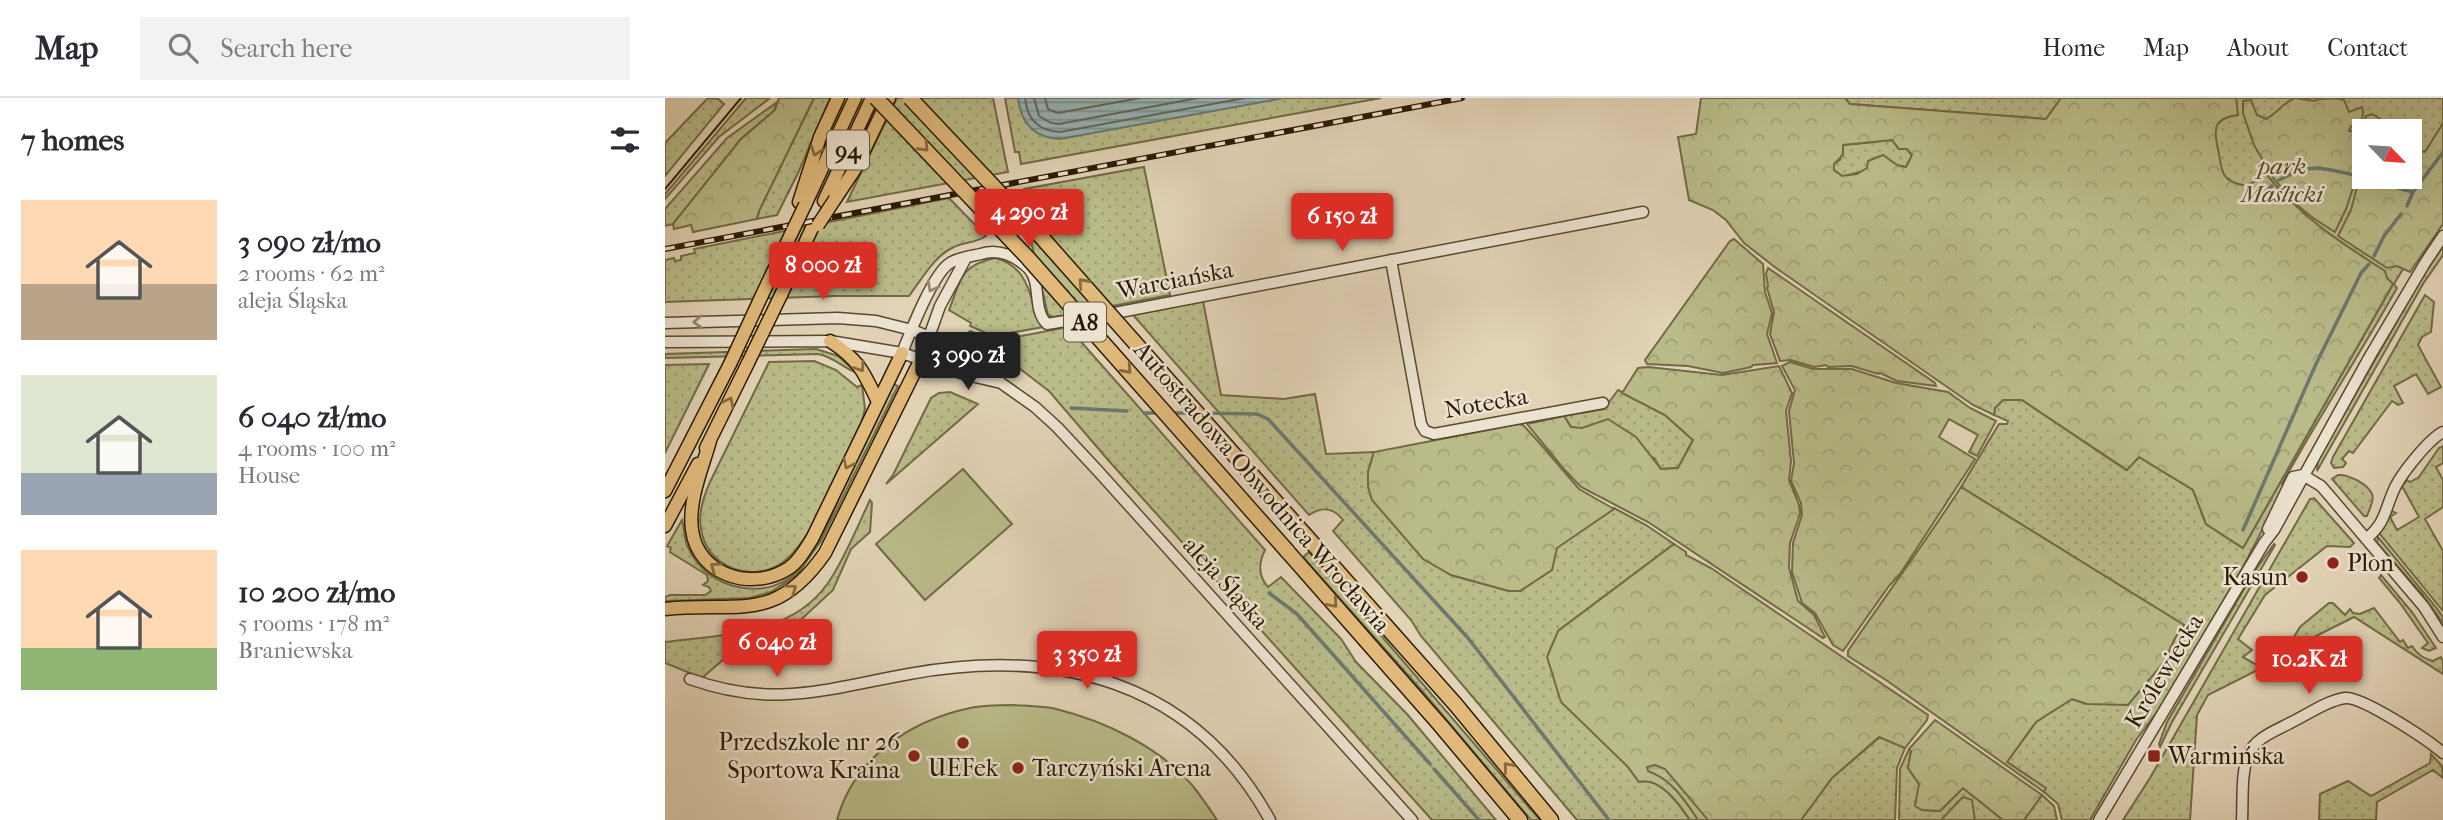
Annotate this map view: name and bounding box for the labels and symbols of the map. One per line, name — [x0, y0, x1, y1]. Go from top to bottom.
north arrow — [2352, 119, 2422, 189]
road number: 94 — [827, 130, 869, 170]
one-way arrow — [915, 139, 928, 152]
one-way arrow — [809, 145, 824, 157]
park label: park Maślicki — [2239, 152, 2325, 208]
pin: 4 290 zł — [957, 190, 1101, 249]
pin: 6 150 zł — [1270, 194, 1414, 253]
pin: 8 000 zł — [751, 242, 895, 302]
street label: Warciańska — [1113, 255, 1237, 305]
one-way arrow — [1079, 278, 1091, 291]
one-way arrow — [927, 280, 941, 292]
road number: A8 — [1064, 302, 1106, 342]
one-way arrow — [692, 314, 702, 330]
pin: 3 090 zł — [896, 332, 1040, 392]
street label: Autostradowa Obwodnica Wrocławia — [1127, 335, 1397, 639]
one-way arrow — [851, 359, 864, 372]
one-way arrow — [1119, 361, 1131, 374]
street label: Notecka — [1442, 382, 1531, 424]
one-way arrow — [720, 397, 734, 409]
one-way arrow — [843, 457, 857, 469]
street label: aleja Śląska — [1177, 531, 1276, 636]
place label: Plon — [2347, 549, 2394, 577]
marker: Plon — [2325, 555, 2341, 571]
one-way arrow — [711, 563, 723, 575]
place label: Kasun — [2223, 563, 2288, 591]
marker: Kasun — [2294, 569, 2310, 585]
one-way arrow — [784, 585, 797, 598]
one-way arrow — [1325, 595, 1337, 608]
street label: Królewiecka — [2119, 608, 2209, 733]
pin: 6 040 zł — [705, 620, 849, 679]
pin: 3 350 zł — [1015, 632, 1159, 691]
pin: 10.2K zł — [2237, 636, 2381, 696]
place label: Przedszkole nr 26 Sportowa Kraina — [718, 728, 901, 784]
marker: UEFek — [955, 735, 971, 751]
place label: Warmińska — [2167, 742, 2285, 770]
marker: Przedszkole nr 26 Sportowa Kraina — [906, 748, 922, 764]
marker: Warmińska — [2146, 748, 2162, 764]
place label: UEFek — [928, 754, 999, 782]
place label: Tarczyński Arena — [1032, 754, 1212, 782]
marker: Tarczyński Arena — [1010, 760, 1026, 776]
one-way arrow — [1503, 763, 1516, 775]

